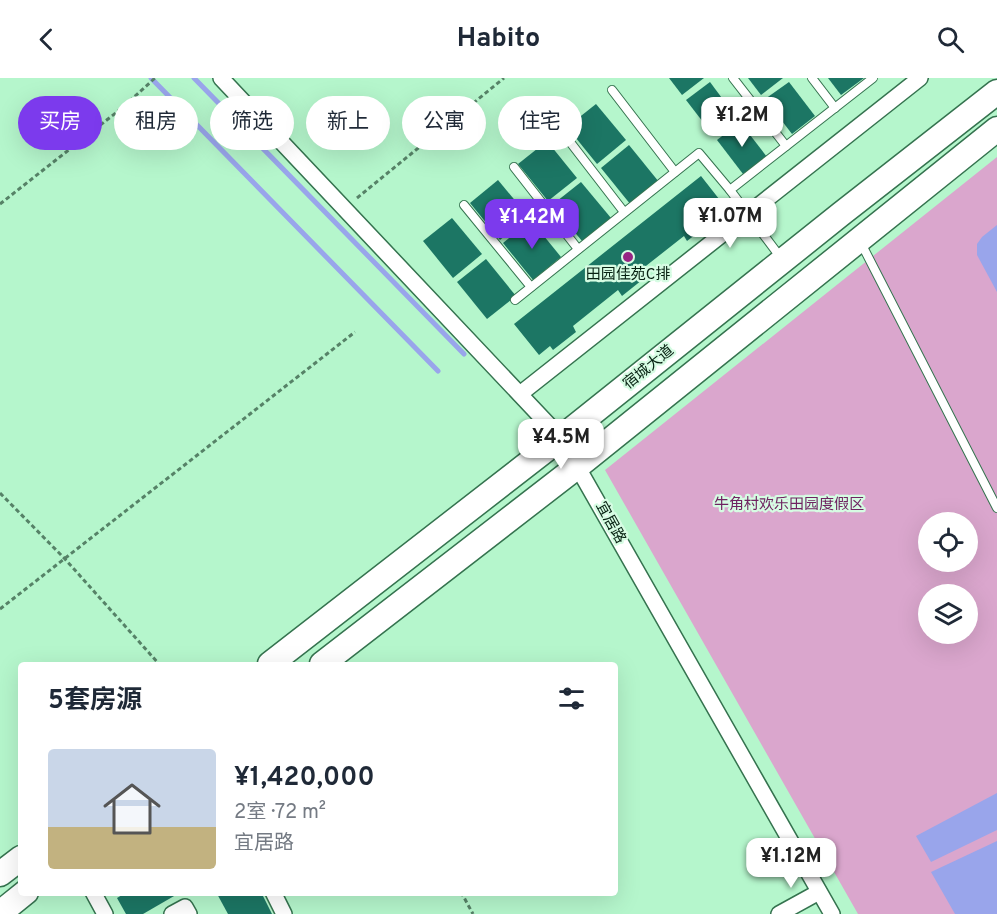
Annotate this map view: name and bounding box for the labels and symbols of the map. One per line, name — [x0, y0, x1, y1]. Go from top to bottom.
pin: ¥1.2M — [700, 97, 784, 148]
pin: ¥1.07M — [681, 198, 779, 249]
pin: ¥1.42M — [483, 199, 581, 250]
marker: 田园佳苑C排 — [621, 250, 635, 264]
place label: 田园佳苑C排 — [586, 266, 670, 285]
street label: 宿城大道 — [620, 342, 678, 394]
pin: ¥4.5M — [519, 419, 603, 470]
park label: 牛角村欢乐田园度假区 — [714, 495, 864, 515]
street label: 宜居路 — [591, 499, 629, 547]
pin: ¥1.12M — [742, 838, 840, 889]

